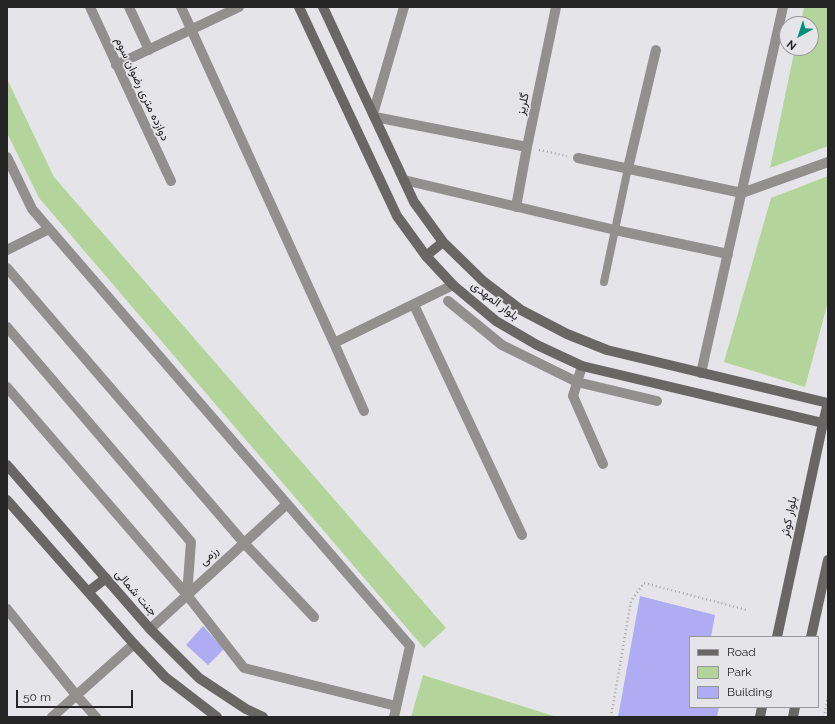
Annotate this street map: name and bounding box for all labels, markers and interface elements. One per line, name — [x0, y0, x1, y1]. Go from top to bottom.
north arrow — [779, 16, 819, 56]
street label: دوازده متری رضوان سوم — [112, 35, 172, 143]
text: N — [784, 37, 799, 53]
street label: گلریز — [514, 91, 532, 117]
street label: بلوار المهدی — [468, 278, 522, 324]
street label: بلوار کوثر — [778, 495, 800, 539]
street label: رزمی — [196, 543, 222, 569]
street label: جنت شمالی — [112, 567, 160, 619]
legend — [689, 636, 819, 708]
text: Road — [727, 645, 756, 659]
text: Park — [727, 665, 752, 679]
scale bar — [18, 682, 135, 708]
text: Building — [727, 685, 773, 699]
text: 50 m — [23, 690, 51, 704]

